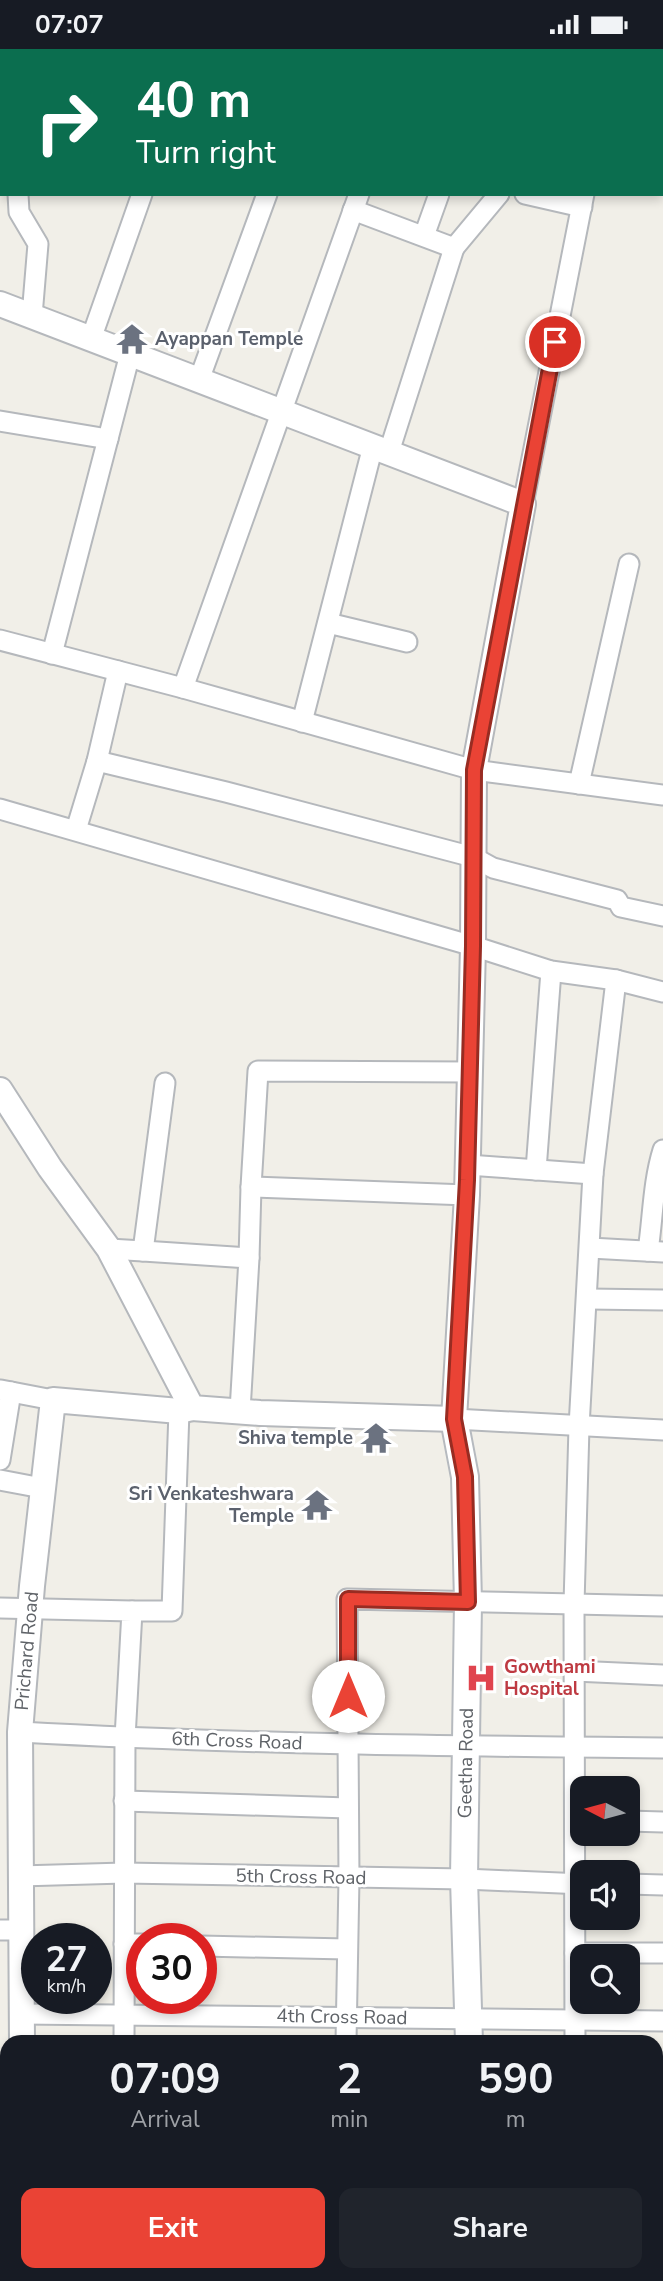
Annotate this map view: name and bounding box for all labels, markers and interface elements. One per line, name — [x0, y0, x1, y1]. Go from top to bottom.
text: 07:07 — [35, 7, 104, 42]
text: 40 m — [136, 67, 251, 134]
icon: right — [21, 77, 112, 168]
text: Turn right — [136, 131, 276, 174]
pin — [525, 312, 585, 372]
temple icon: Ayappan Temple — [115, 322, 149, 356]
icon: arrive — [536, 323, 574, 361]
place label: Ayappan Temple — [155, 326, 303, 352]
temple icon: Shiva temple — [359, 1421, 393, 1455]
place label: Shiva temple — [238, 1425, 353, 1451]
place label: Sri Venkateshwara Temple — [128, 1481, 294, 1529]
temple icon: Sri Venkateshwara Temple — [300, 1488, 334, 1522]
street label: Prichard Road — [9, 1590, 45, 1712]
place label: Gowthami Hospital — [504, 1654, 596, 1702]
position arrow — [311, 1659, 385, 1733]
hospital icon: Gowthami Hospital — [464, 1661, 498, 1695]
street label: Geetha Road — [452, 1707, 480, 1819]
street label: 6th Cross Road — [171, 1726, 303, 1756]
north arrow — [570, 1776, 640, 1846]
map controls — [570, 1776, 640, 2014]
button: sound — [570, 1860, 640, 1930]
street label: 5th Cross Road — [235, 1863, 367, 1891]
speed limit sign: 30 — [126, 1923, 217, 2014]
text: 27 — [45, 1936, 88, 1983]
button: search — [570, 1944, 640, 2014]
text: km/h — [47, 1974, 86, 1998]
street label: 4th Cross Road — [276, 2003, 408, 2031]
text: 07:09 — [110, 2051, 221, 2108]
text: 2 — [337, 2051, 362, 2108]
text: 590 — [478, 2051, 553, 2108]
text: Arrival — [131, 2104, 200, 2135]
text: min — [330, 2104, 368, 2135]
text: m — [506, 2104, 526, 2135]
button: Exit — [21, 2188, 325, 2268]
button: Share — [339, 2188, 642, 2268]

